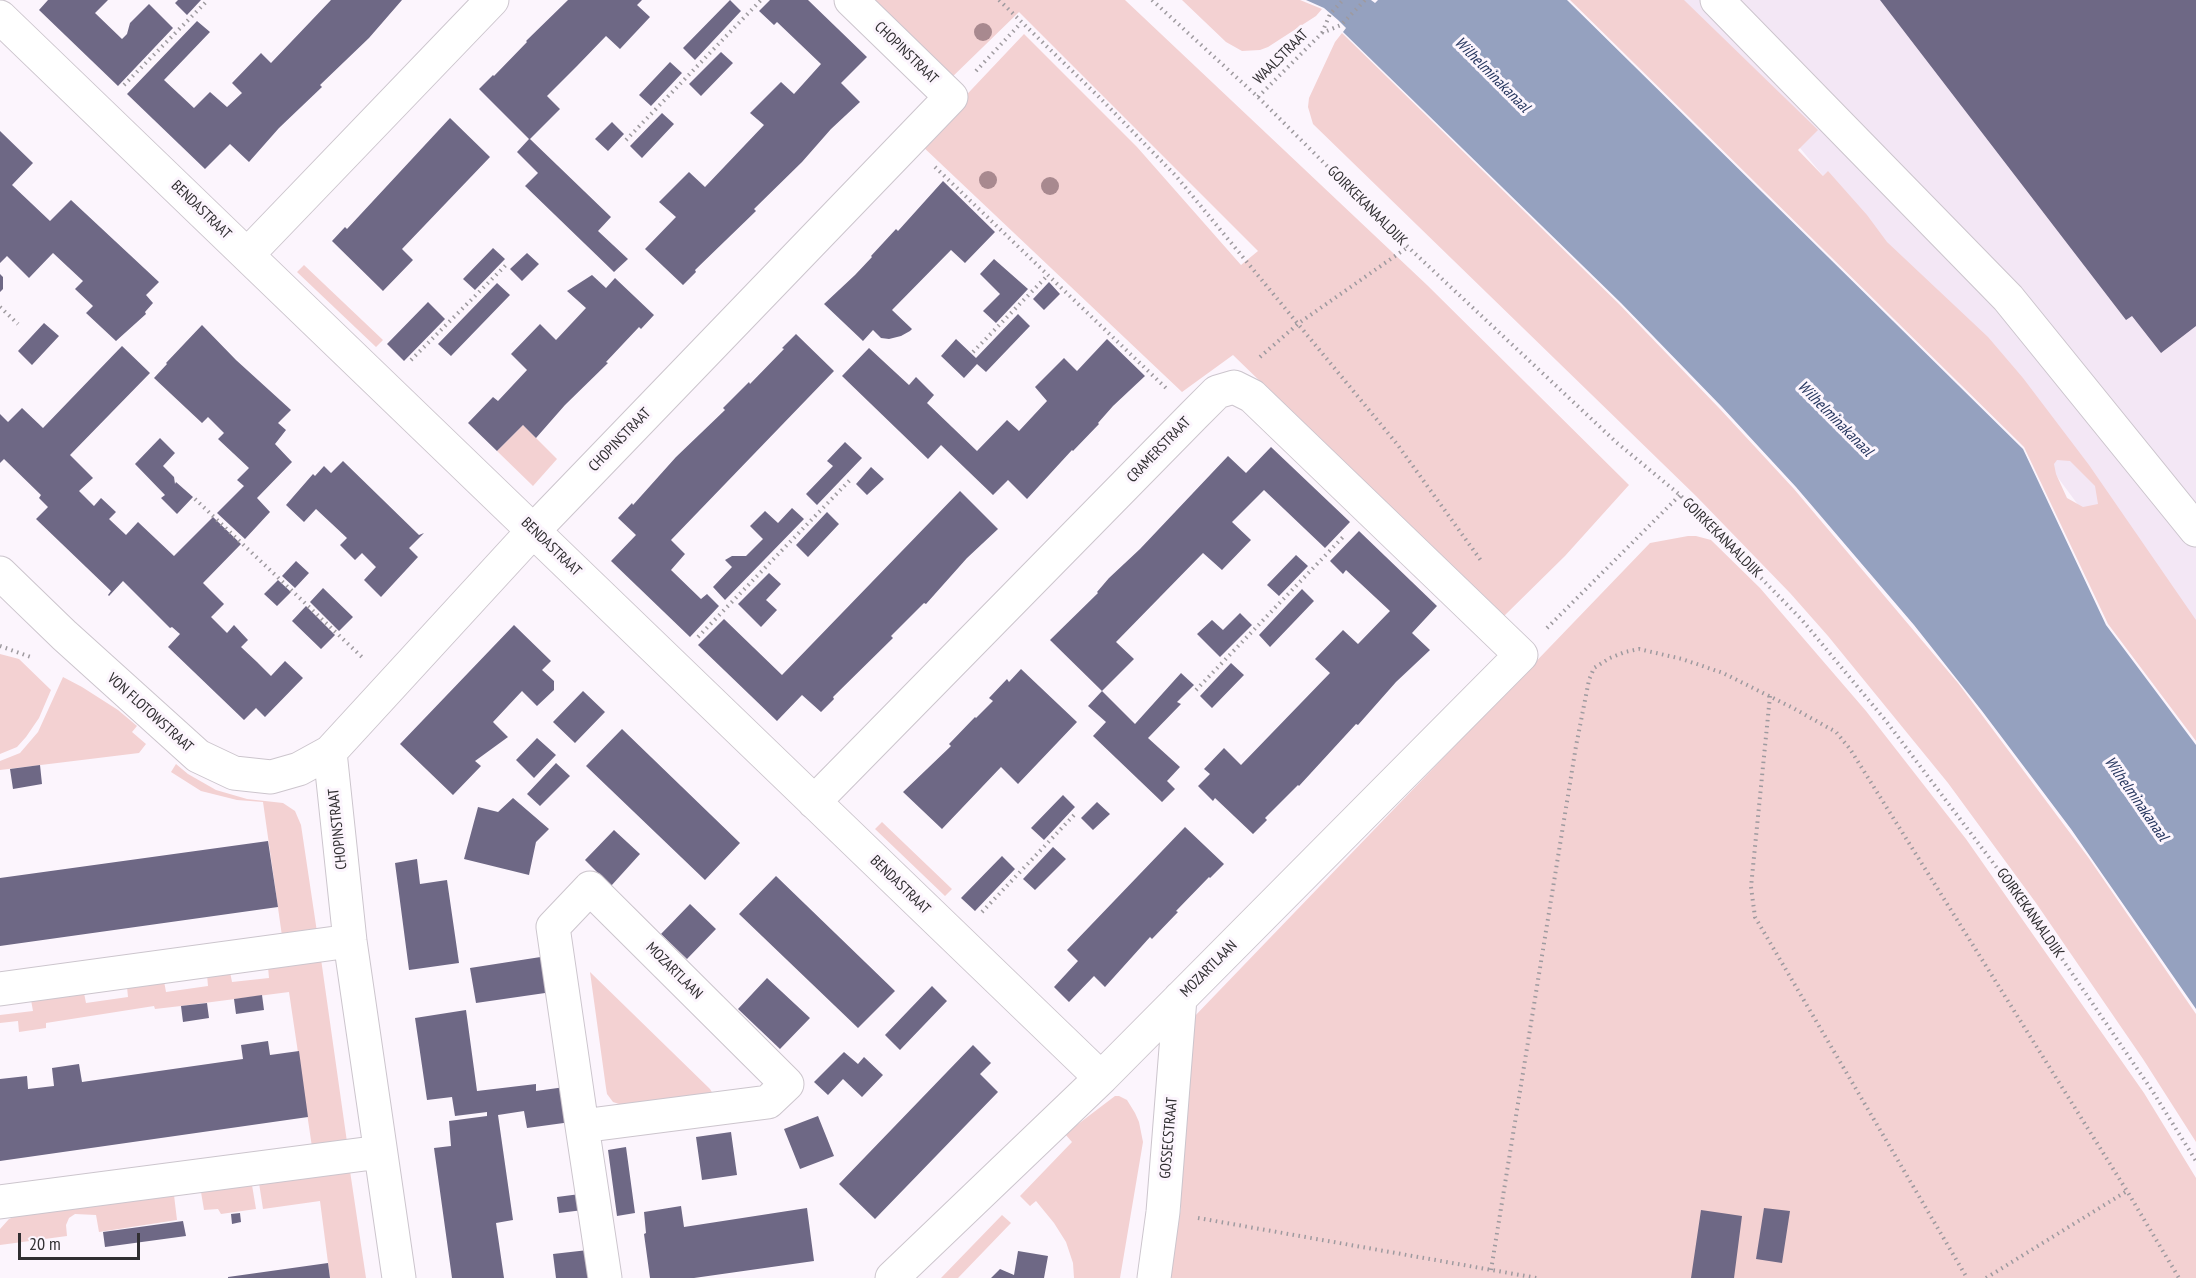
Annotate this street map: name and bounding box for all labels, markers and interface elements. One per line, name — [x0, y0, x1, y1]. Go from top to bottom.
street label: CHOPINSTRAAT — [870, 18, 942, 88]
street label: WAALSTRAAT — [1250, 26, 1312, 88]
water label: Wilhelminakanaal — [1450, 33, 1534, 117]
street label: GOIRKEKANAALDIJK — [1323, 162, 1411, 250]
street label: BENDASTRAAT — [167, 177, 235, 243]
water label: Wilhelminakanaal — [1793, 377, 1877, 461]
street label: CHOPINSTRAAT — [585, 404, 655, 476]
street label: CRAMERSTRAAT — [1123, 414, 1195, 486]
street label: GOIRKEKANAALDIJK — [1678, 494, 1766, 582]
street label: BENDASTRAAT — [517, 514, 585, 580]
street label: VON FLOTOWSTRAAT — [103, 670, 197, 756]
water label: Wilhelminakanaal — [2100, 753, 2172, 845]
street label: CHOPINSTRAAT — [325, 788, 351, 870]
street label: BENDASTRAAT — [866, 852, 934, 918]
street label: GOIRKEKANAALDIJK — [1992, 865, 2068, 961]
street label: MOZARTLAAN — [1177, 937, 1241, 1001]
street label: MOZARTLAAN — [642, 939, 706, 1003]
street label: GOSSECSTRAAT — [1156, 1096, 1182, 1180]
scale bar — [21, 1221, 142, 1259]
text: 20 m — [29, 1232, 61, 1255]

